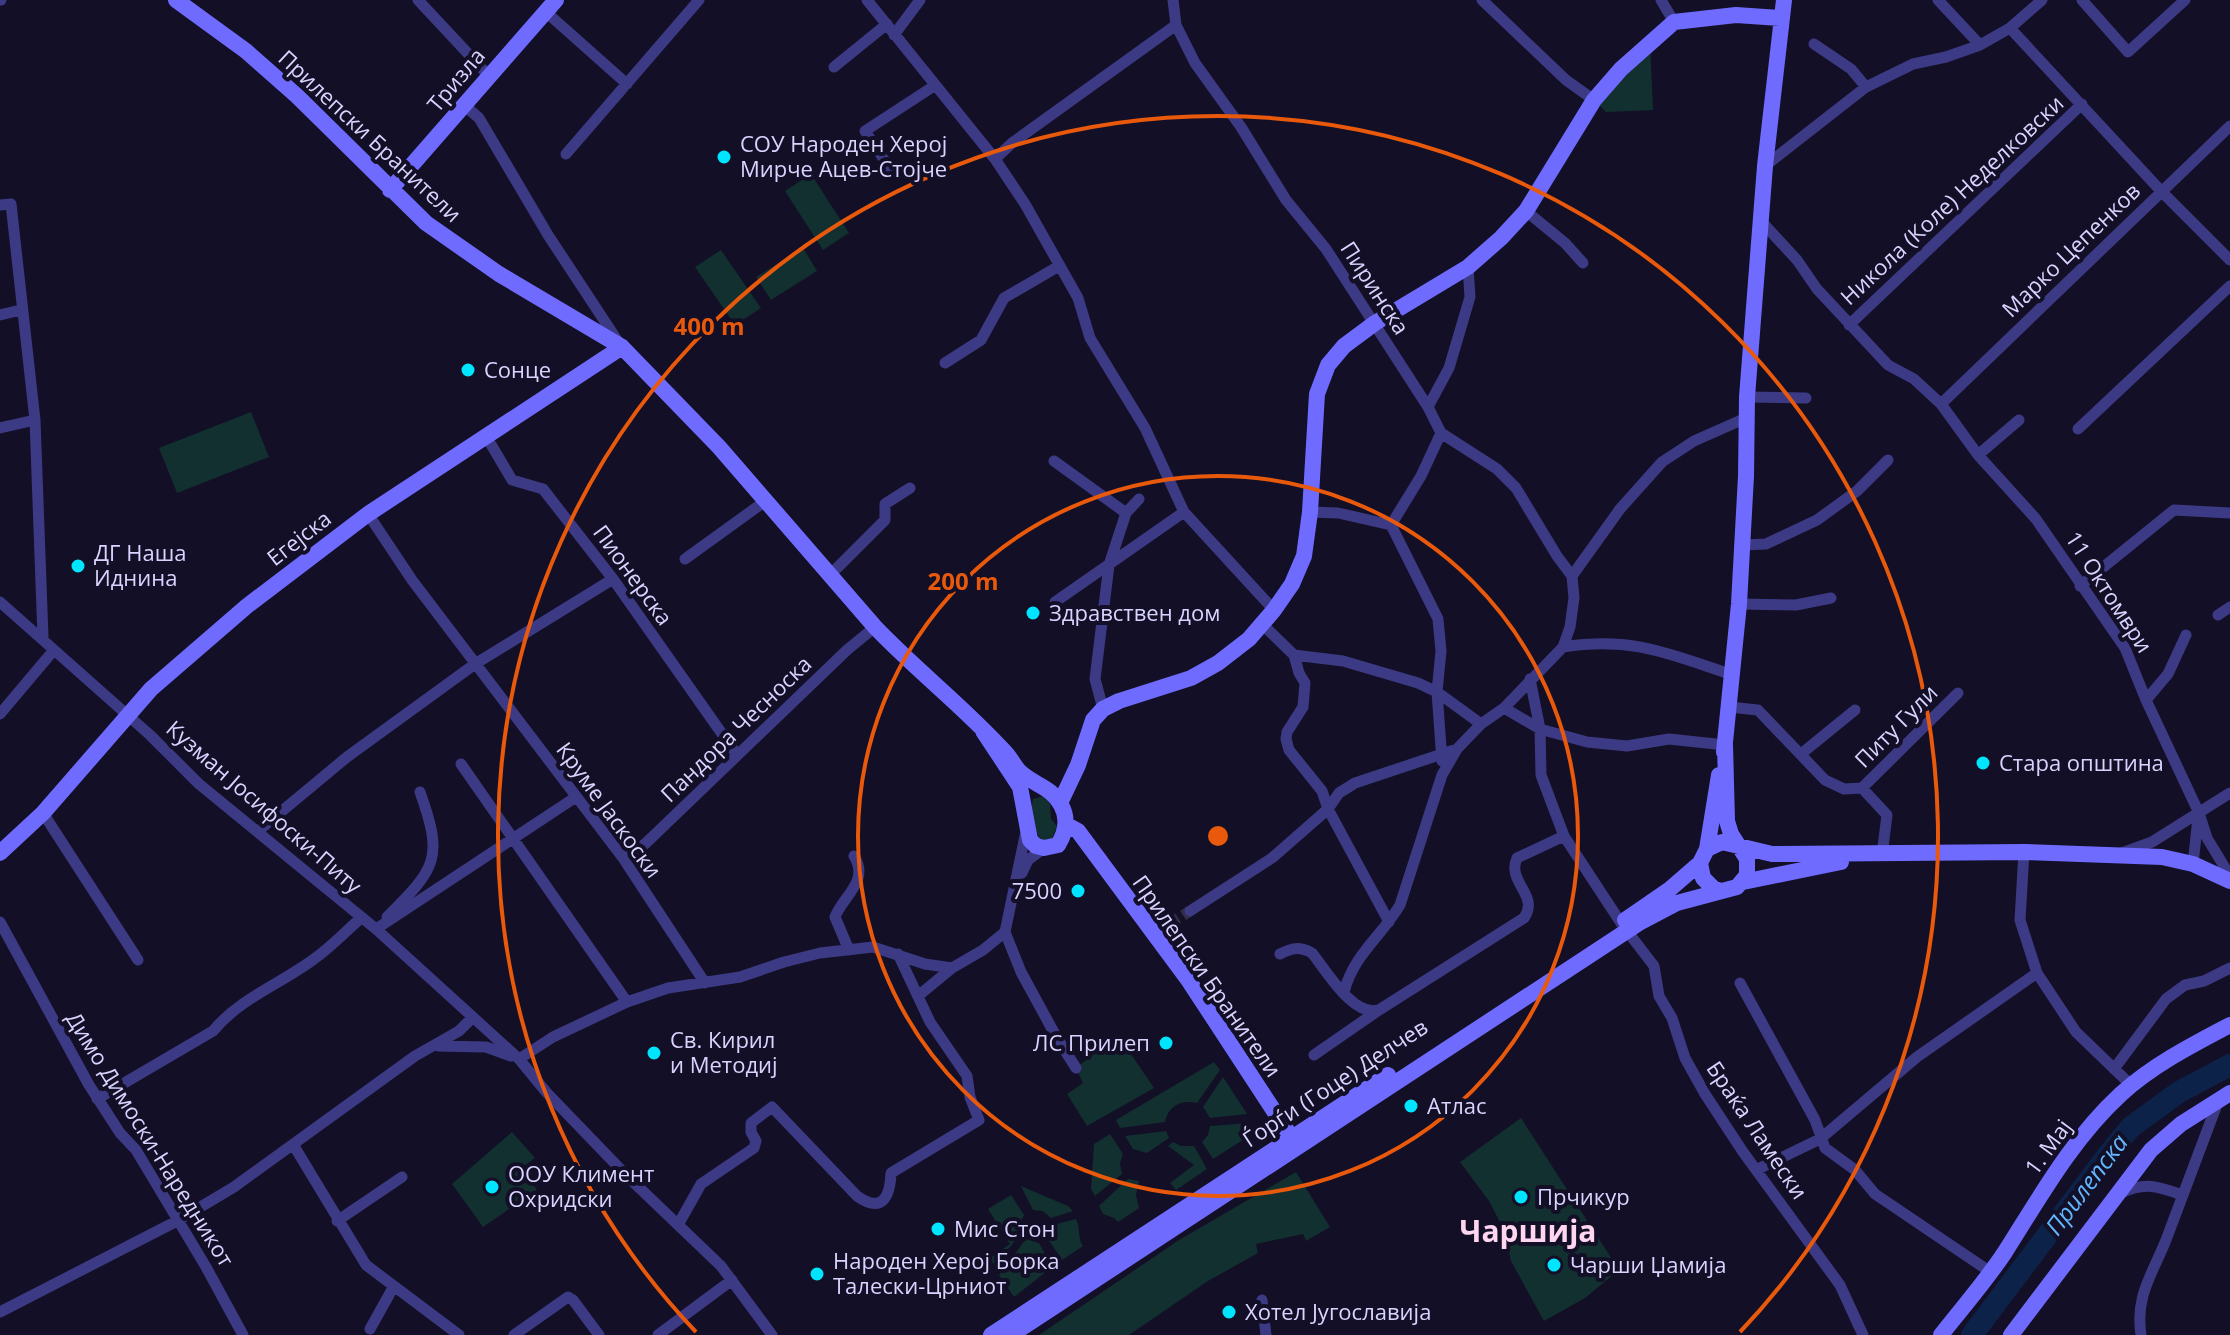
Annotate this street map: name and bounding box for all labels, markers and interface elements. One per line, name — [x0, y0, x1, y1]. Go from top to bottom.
street label: Тризла — [420, 41, 491, 118]
street label: Прилепски Бранители — [273, 42, 469, 228]
street label: Никола (Коле) Неделковски — [1833, 88, 2069, 311]
place label: СОУ Народен Херој Мирче Ацев-Стојче — [740, 128, 947, 183]
marker: СОУ Народен Херој Мирче Ацев-Стојче — [715, 148, 733, 166]
street label: Марко Цепенков — [1995, 175, 2146, 323]
street label: Пиринска — [1335, 235, 1417, 340]
text: 400 m — [674, 309, 744, 342]
place label: Сонце — [484, 354, 551, 384]
marker: Сонце — [459, 361, 477, 379]
street label: Егејска — [260, 503, 337, 572]
street label: Пионерска — [587, 518, 680, 631]
street label: 11 Октомври — [2059, 525, 2160, 658]
place label: ДГ Наша Иднина — [94, 537, 186, 592]
marker: ДГ Наша Иднина — [69, 557, 87, 575]
text: 200 m — [928, 564, 998, 597]
place label: Здравствен дом — [1049, 597, 1220, 627]
marker: Здравствен дом — [1024, 604, 1042, 622]
street label: Пандора Чесноска — [653, 648, 817, 808]
street label: Питу Гули — [1847, 677, 1943, 773]
street label: Кузман Јосифоски-Питу — [160, 713, 370, 900]
street label: Круме Јаскоски — [550, 735, 669, 883]
place label: Стара општина — [1999, 747, 2164, 777]
marker: Стара општина — [1974, 754, 1992, 772]
centre of rings — [1204, 822, 1232, 850]
street label: Прилепски Бранители — [1127, 869, 1289, 1082]
place label: 7500 — [1012, 875, 1062, 905]
marker: 7500 — [1069, 882, 1087, 900]
street label: Димо Димоски-Наредникот — [60, 1005, 242, 1272]
street label: Ѓорѓи (Гоце) Делчев — [1236, 1011, 1433, 1153]
place label: Св. Кирил и Методиј — [670, 1024, 778, 1079]
place label: ЛС Прилеп — [1033, 1027, 1150, 1057]
marker: ЛС Прилеп — [1157, 1034, 1175, 1052]
marker: Св. Кирил и Методиј — [645, 1044, 663, 1062]
street label: Браќа Ламески — [1701, 1055, 1815, 1204]
place label: Атлас — [1427, 1090, 1487, 1120]
marker: Атлас — [1402, 1097, 1420, 1115]
street label: 1. Мај — [2017, 1113, 2077, 1180]
water label: Прилепска — [2037, 1126, 2135, 1241]
place label: ООУ Климент Охридски — [508, 1158, 654, 1213]
marker: ООУ Климент Охридски — [483, 1178, 501, 1196]
place label: Прчикур — [1537, 1181, 1630, 1211]
marker: Прчикур — [1512, 1188, 1530, 1206]
district label: Чаршија — [1460, 1210, 1596, 1251]
place label: Мис Стон — [954, 1213, 1055, 1243]
marker: Мис Стон — [929, 1220, 947, 1238]
place label: Народен Херој Борка Талески-Црниот — [833, 1245, 1060, 1300]
place label: Чарши Џамија — [1570, 1249, 1726, 1279]
marker: Чарши Џамија — [1545, 1256, 1563, 1274]
marker: Народен Херој Борка Талески-Црниот — [808, 1265, 826, 1283]
place label: Хотел Југославија — [1245, 1296, 1431, 1326]
marker: Хотел Југославија — [1220, 1303, 1238, 1321]

